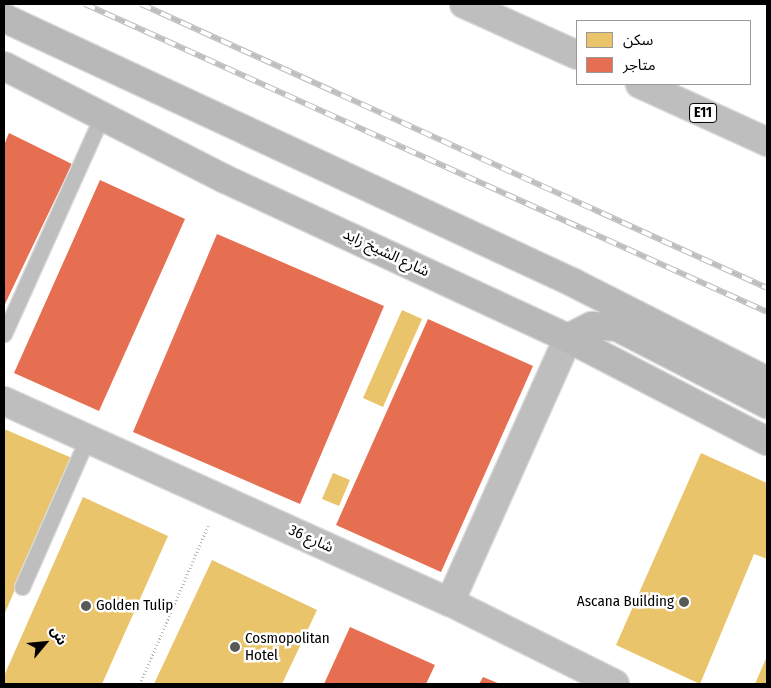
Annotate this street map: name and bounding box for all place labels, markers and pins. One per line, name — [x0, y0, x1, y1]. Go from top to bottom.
place label: Ascana Building — [577, 593, 674, 611]
marker: Ascana Building — [678, 596, 690, 608]
place label: Golden Tulip — [96, 597, 173, 615]
marker: Golden Tulip — [80, 600, 92, 612]
place label: Cosmopolitan Hotel — [245, 629, 330, 664]
marker: Cosmopolitan Hotel — [229, 641, 241, 653]

